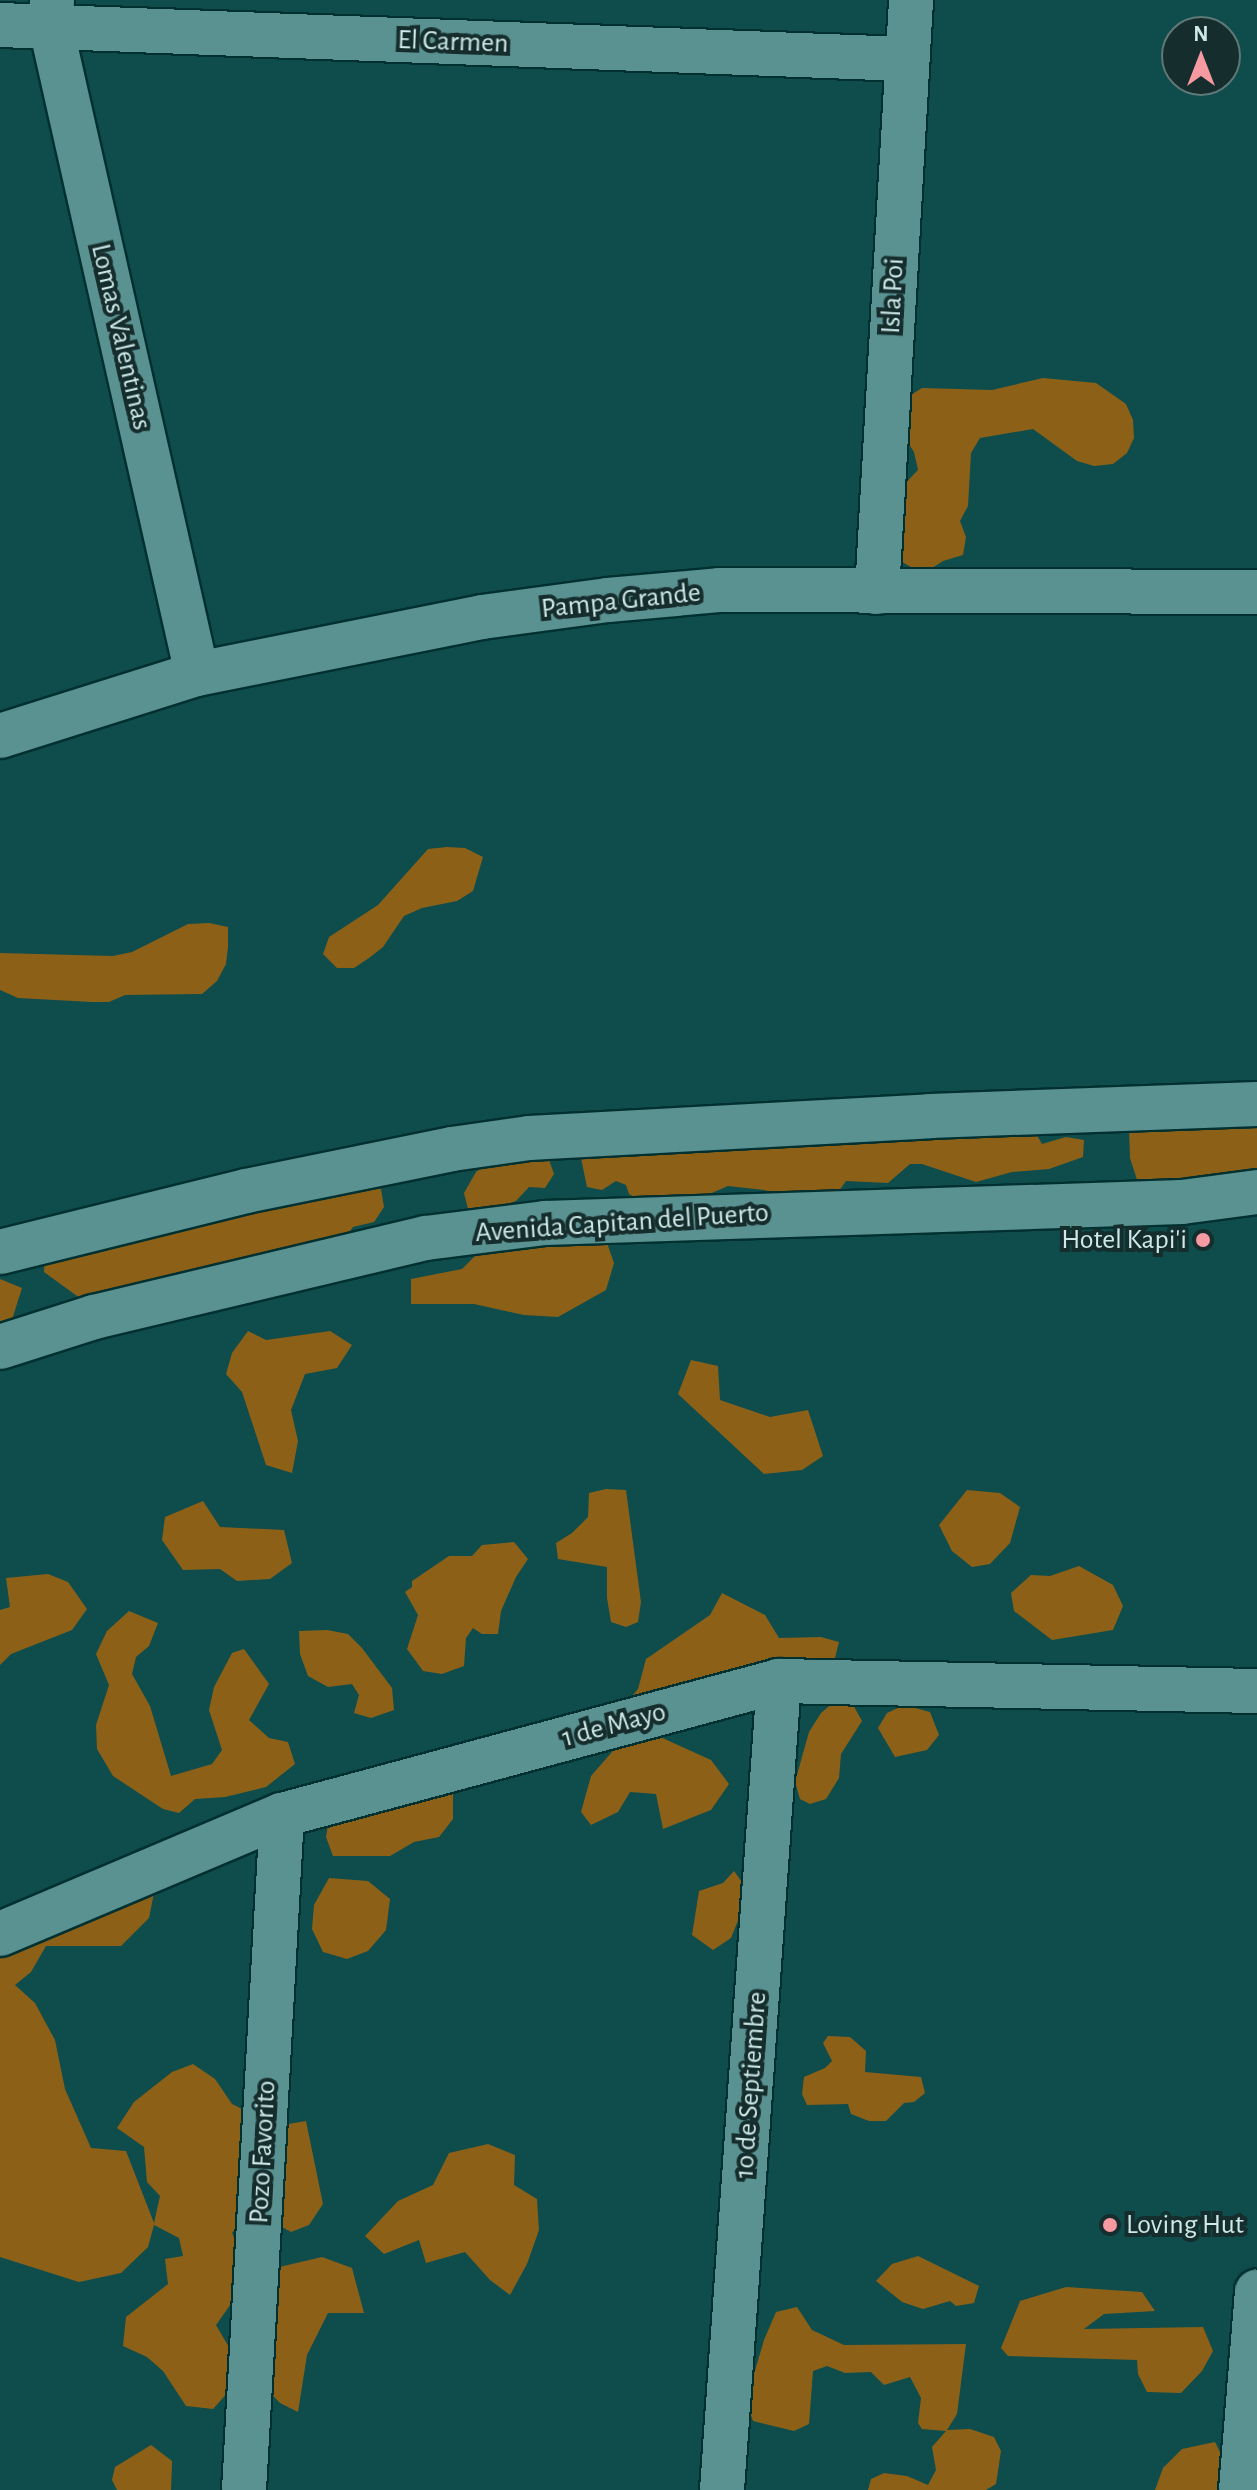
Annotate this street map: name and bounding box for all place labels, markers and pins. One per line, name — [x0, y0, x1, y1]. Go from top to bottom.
place label: Hotel Kapi'i — [1061, 1223, 1187, 1257]
marker: Hotel Kapi'i — [1194, 1231, 1212, 1249]
place label: Loving Hut — [1126, 2208, 1244, 2242]
marker: Loving Hut — [1101, 2216, 1119, 2234]

